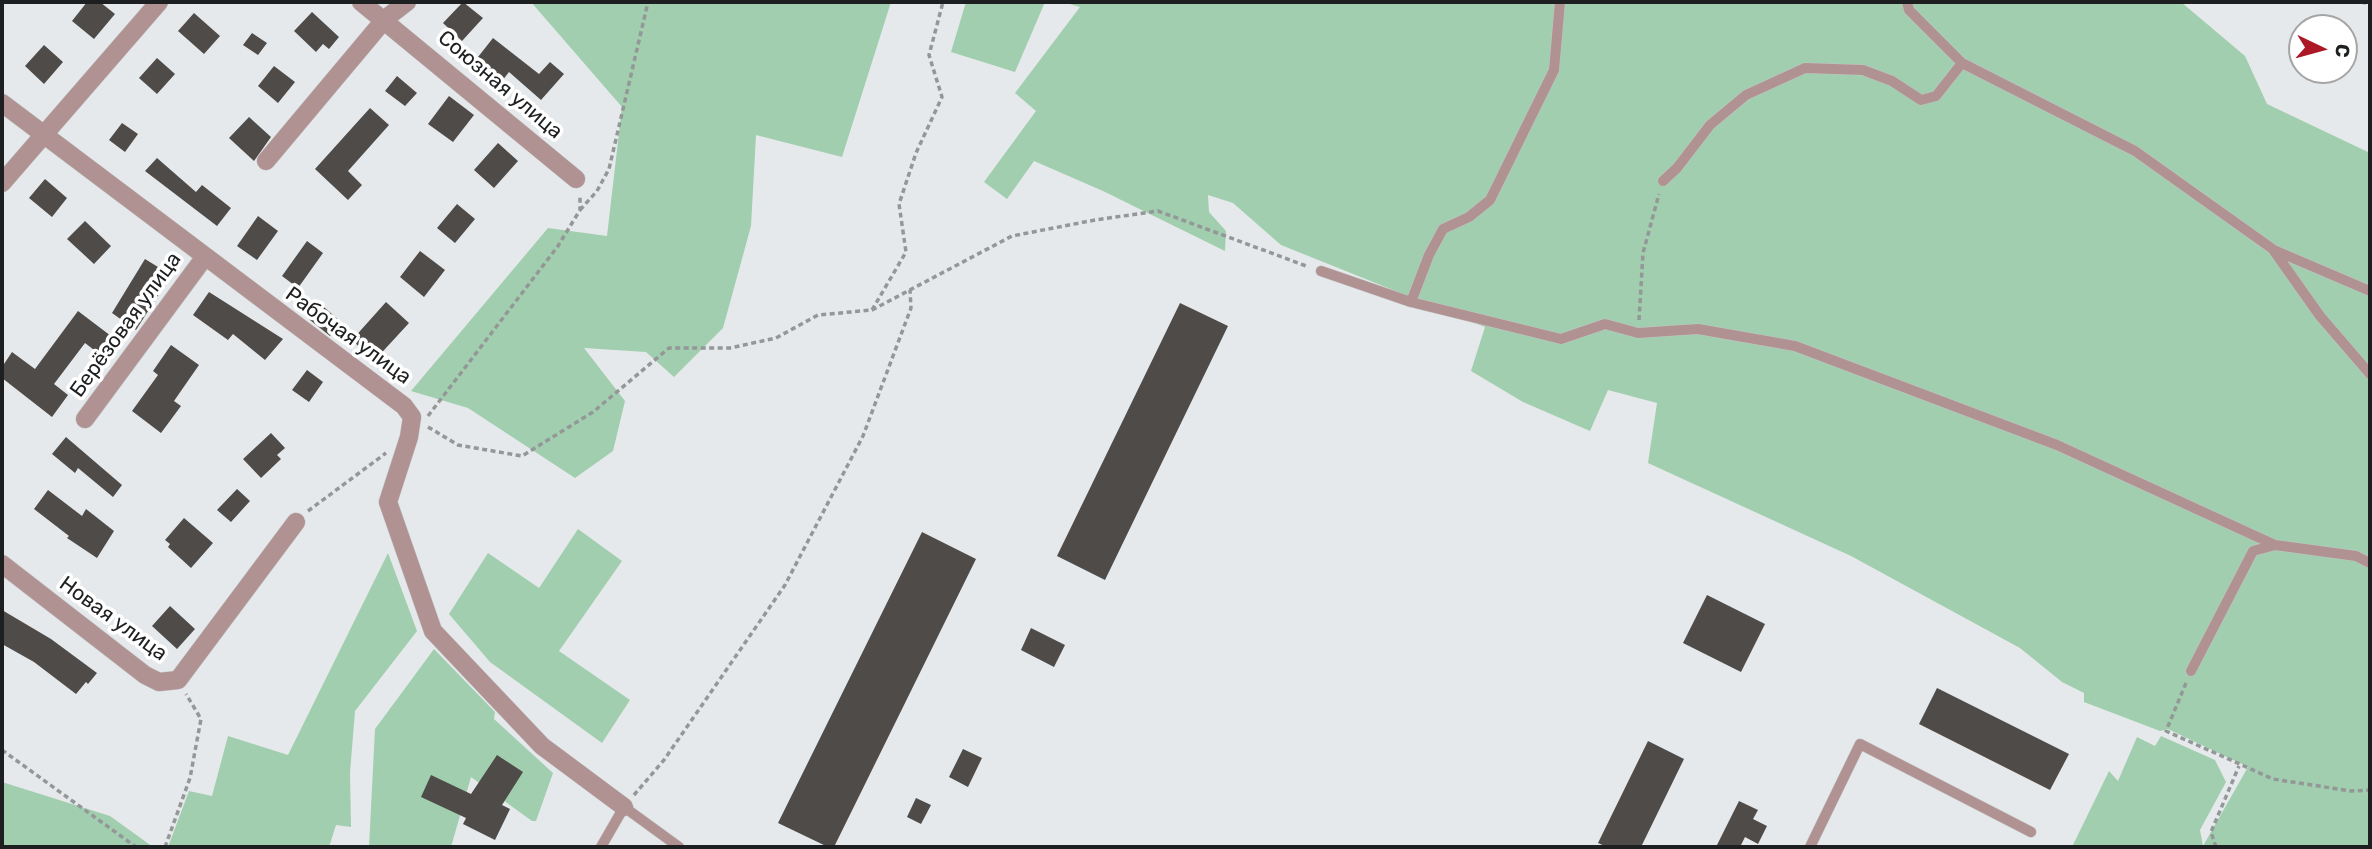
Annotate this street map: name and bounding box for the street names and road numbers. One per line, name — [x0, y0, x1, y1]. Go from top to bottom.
street label: Союзная улица — [433, 26, 567, 144]
street label: Берёзовая улица — [65, 248, 187, 402]
street label: Рабочая улица — [280, 282, 416, 390]
street label: Новая улица — [54, 571, 172, 667]

